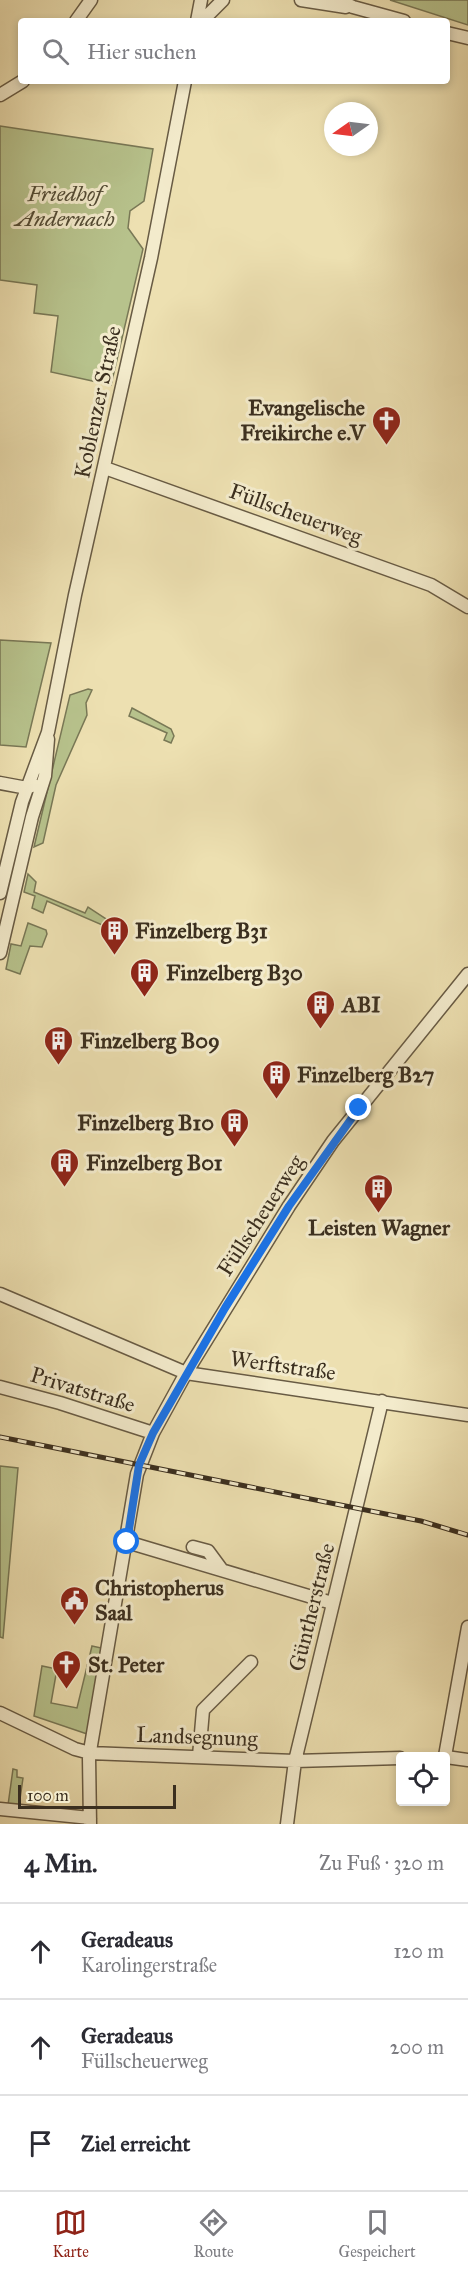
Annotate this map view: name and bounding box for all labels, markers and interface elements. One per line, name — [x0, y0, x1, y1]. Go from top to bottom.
search box — [18, 18, 450, 84]
icon: search — [39, 35, 72, 68]
text: Hier suchen — [87, 38, 196, 65]
north arrow — [324, 102, 378, 156]
park label: Friedhof Andernach — [13, 180, 115, 232]
street label: Koblenzer Straße — [68, 324, 127, 481]
place label: Evangelische Freikirche e.V — [240, 394, 367, 446]
church icon: Evangelische Freikirche e.V — [370, 404, 402, 446]
street label: Füllscheuerweg — [226, 477, 367, 550]
building icon: Finzelberg B31 — [98, 914, 130, 956]
place label: Finzelberg B31 — [135, 917, 268, 944]
building icon: Finzelberg B30 — [129, 956, 161, 998]
place label: Finzelberg B30 — [166, 959, 303, 986]
building icon: ABI — [305, 988, 337, 1030]
place label: ABI — [340, 991, 381, 1018]
building icon: Finzelberg B09 — [43, 1024, 75, 1066]
place label: Finzelberg B09 — [80, 1027, 220, 1054]
building icon: Finzelberg B27 — [260, 1058, 292, 1100]
place label: Finzelberg B27 — [297, 1061, 435, 1088]
route end — [345, 1094, 371, 1120]
building icon: Finzelberg B10 — [219, 1106, 251, 1148]
place label: Finzelberg B10 — [77, 1109, 214, 1136]
building icon: Finzelberg B01 — [49, 1146, 81, 1188]
place label: Finzelberg B01 — [86, 1149, 223, 1176]
street label: Füllscheuerweg — [211, 1149, 310, 1281]
building icon: Leisten Wagner — [363, 1172, 395, 1214]
place label: Leisten Wagner — [308, 1214, 451, 1241]
street label: Werftstraße — [228, 1345, 338, 1386]
street label: Privatstraße — [27, 1361, 138, 1418]
route start — [113, 1528, 139, 1554]
street label: Güntherstraße — [283, 1540, 340, 1674]
place label: Christopherus Saal — [95, 1574, 224, 1626]
public building icon: Christopherus Saal — [58, 1584, 90, 1626]
church icon: St. Peter — [51, 1648, 83, 1690]
place label: St. Peter — [88, 1651, 165, 1678]
street label: Landsegnung — [136, 1721, 259, 1752]
map controls — [396, 1752, 450, 1806]
button: locate — [396, 1752, 450, 1806]
scale bar — [18, 1782, 176, 1810]
text: 100 m — [27, 1786, 69, 1805]
text: 4 Min. — [24, 1847, 98, 1879]
text: Zu Fuß · 320 m — [319, 1851, 444, 1875]
text: Geradeaus — [81, 1926, 173, 1953]
icon: ahead — [24, 1935, 57, 1968]
text: 120 m — [393, 1939, 444, 1963]
text: Karolingerstraße — [81, 1953, 217, 1977]
text: Geradeaus — [81, 2022, 173, 2049]
icon: ahead — [24, 2031, 57, 2064]
text: 200 m — [390, 2035, 444, 2059]
text: Füllscheuerweg — [81, 2049, 208, 2073]
icon: arrive — [24, 2127, 57, 2160]
text: Ziel erreicht — [81, 2130, 190, 2157]
tab: Karte — [52, 2206, 89, 2261]
tab: Route — [194, 2206, 234, 2261]
tab: Gespeichert — [338, 2206, 416, 2261]

